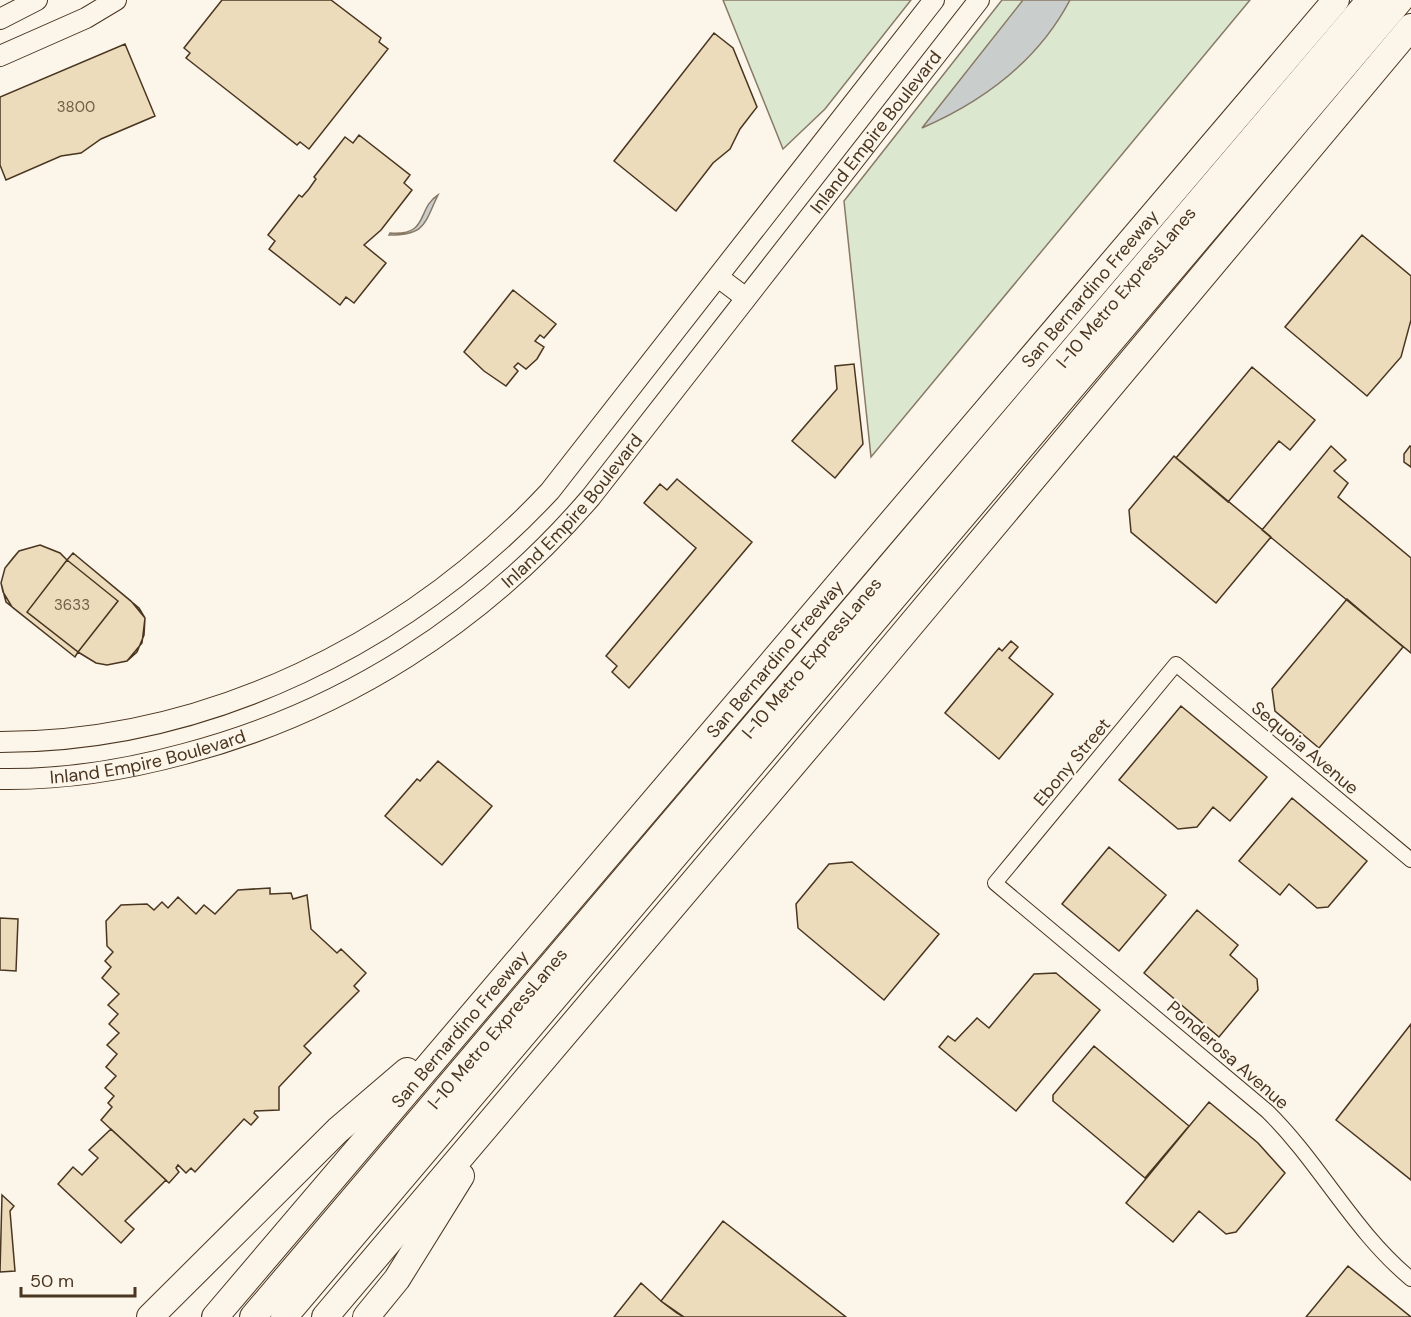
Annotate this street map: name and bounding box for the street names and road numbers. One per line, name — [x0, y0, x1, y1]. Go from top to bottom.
street label: Inland Empire Boulevard — [805, 46, 947, 218]
street label: I-10 Metro ExpressLanes — [1051, 202, 1202, 373]
street label: San Bernardino Freeway — [1016, 205, 1164, 373]
street label: Inland Empire Boulevard — [496, 429, 648, 593]
street label: I-10 Metro ExpressLanes — [737, 572, 887, 744]
street label: San Bernardino Freeway — [701, 575, 849, 743]
street label: Sequoia Avenue — [1246, 696, 1364, 800]
street label: Ebony Street — [1028, 713, 1116, 811]
street label: Inland Empire Boulevard — [49, 724, 249, 789]
street label: I-10 Metro ExpressLanes — [422, 943, 573, 1115]
street label: San Bernardino Freeway — [386, 945, 534, 1113]
street label: Ponderosa Avenue — [1162, 995, 1294, 1115]

